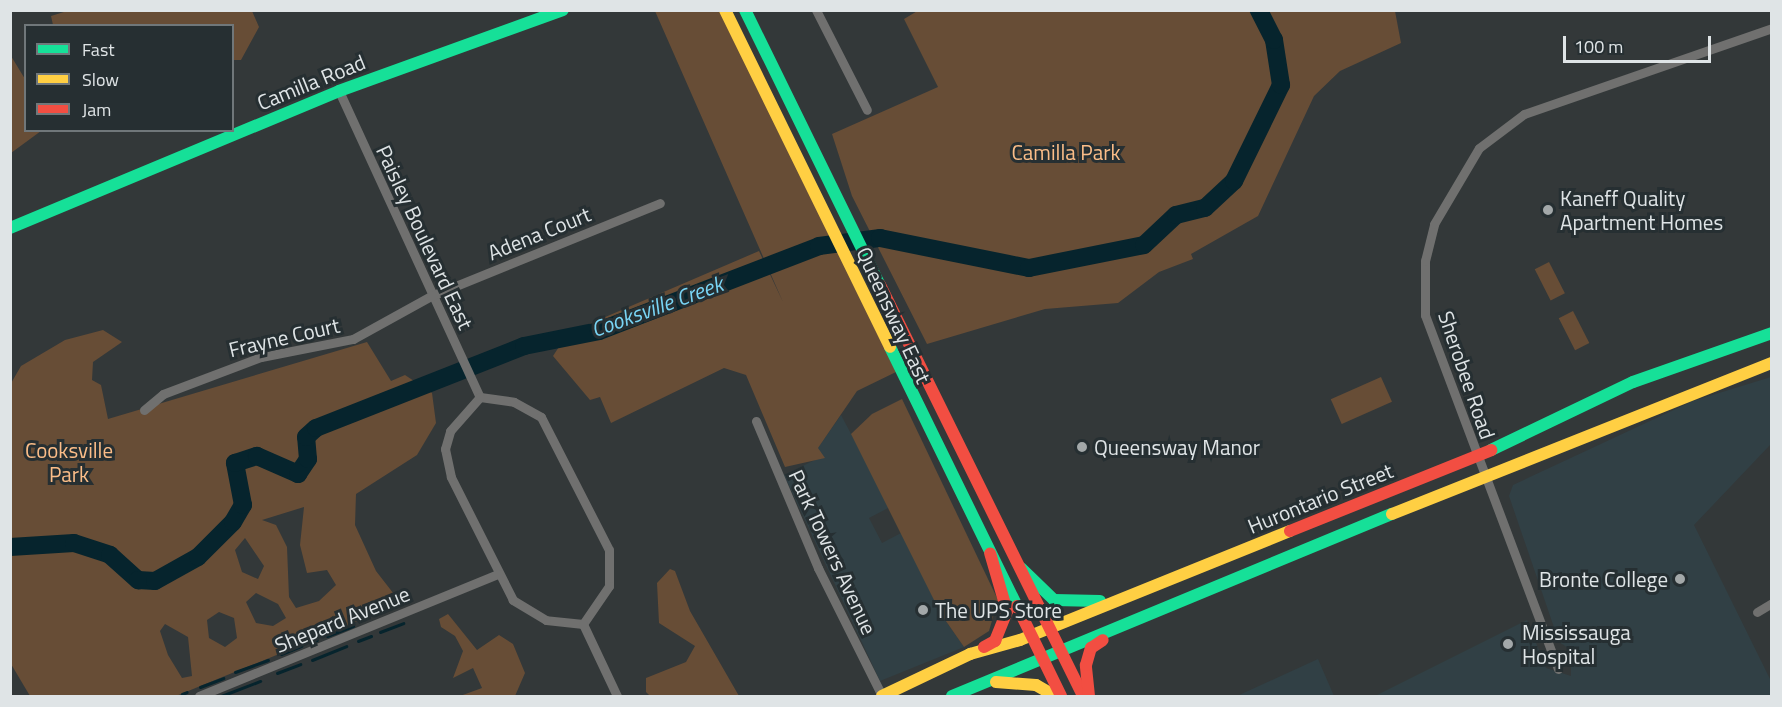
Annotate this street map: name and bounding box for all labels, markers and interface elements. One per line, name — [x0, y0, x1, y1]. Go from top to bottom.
legend — [24, 24, 234, 132]
scale bar — [1566, 24, 1714, 62]
text: 100 m — [1574, 33, 1623, 60]
text: Fast — [82, 36, 115, 63]
street label: Camilla Road — [253, 49, 369, 115]
text: Slow — [82, 66, 119, 93]
text: Jam — [82, 96, 111, 123]
park label: Camilla Park — [1011, 139, 1121, 165]
street label: Paisley Boulevard East — [371, 141, 479, 333]
place label: Kaneff Quality Apartment Homes — [1560, 185, 1723, 235]
street label: Adena Court — [484, 201, 594, 265]
marker: Kaneff Quality Apartment Homes — [1541, 203, 1555, 217]
street label: Queensway East — [851, 243, 937, 387]
water label: Cooksville Creek — [587, 271, 727, 343]
street label: Sherobee Road — [1433, 308, 1501, 442]
street label: Frayne Court — [226, 312, 342, 362]
place label: Queensway Manor — [1094, 434, 1260, 460]
park label: Cooksville Park — [25, 437, 113, 487]
marker: Queensway Manor — [1075, 440, 1089, 454]
street label: Hurontario Street — [1244, 457, 1396, 539]
street label: Park Towers Avenue — [784, 466, 882, 638]
place label: Bronte College — [1539, 566, 1668, 592]
marker: Bronte College — [1673, 572, 1687, 586]
street label: Shepard Avenue — [271, 580, 413, 658]
place label: The UPS Store — [935, 597, 1062, 623]
marker: The UPS Store — [916, 603, 930, 617]
place label: Mississauga Hospital — [1522, 619, 1631, 669]
marker: Mississauga Hospital — [1499, 635, 1517, 653]

